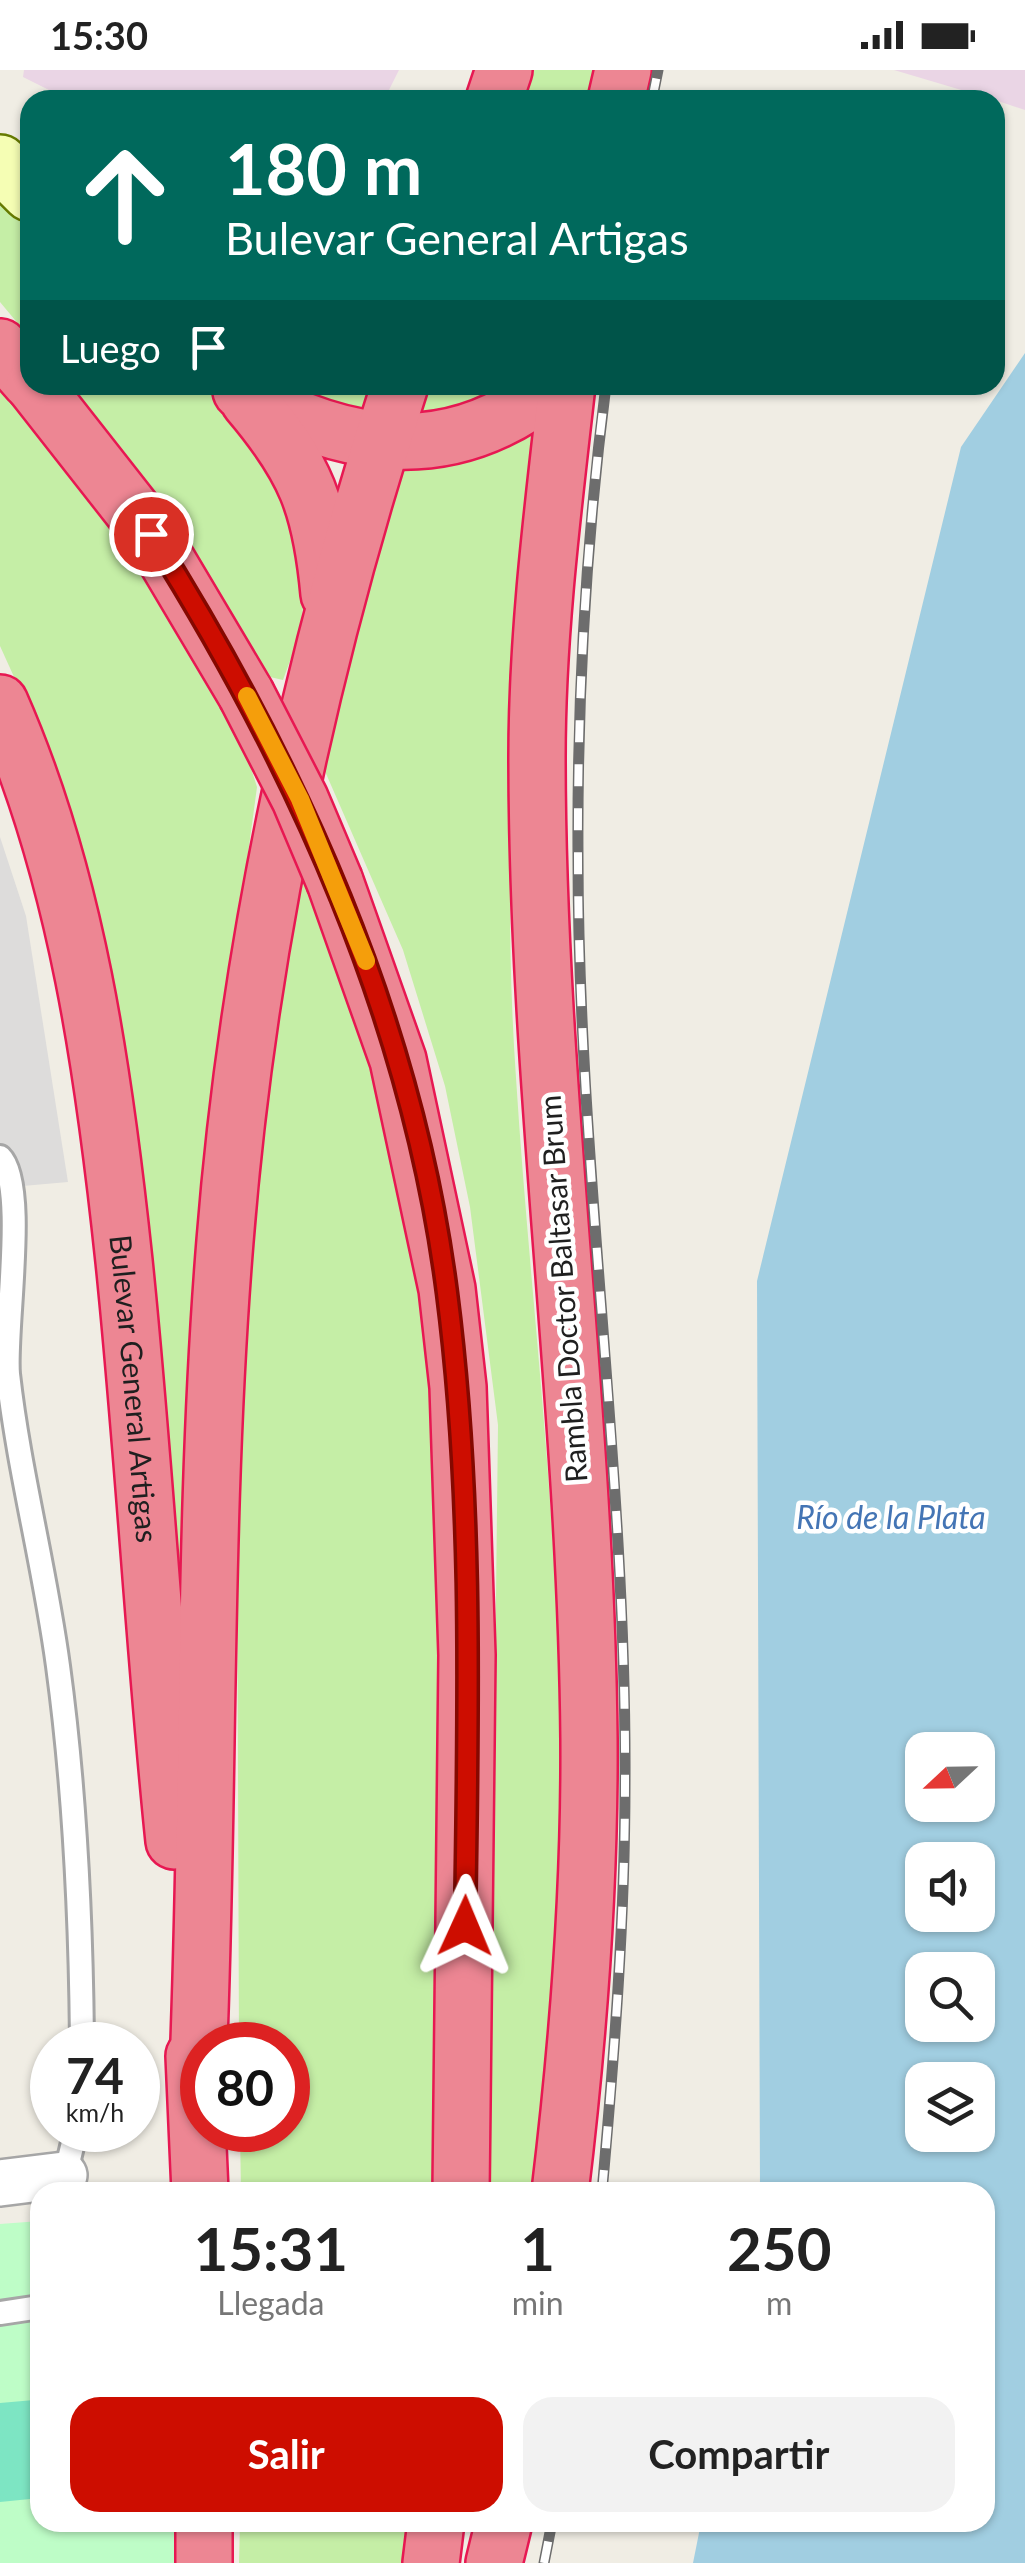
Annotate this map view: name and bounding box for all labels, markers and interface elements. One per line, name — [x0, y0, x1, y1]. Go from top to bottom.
text: 15:30 — [50, 12, 148, 58]
text: 180 m — [225, 126, 422, 210]
icon: ahead — [60, 130, 190, 260]
text: Bulevar General Artigas — [225, 211, 689, 265]
icon: arrive — [181, 320, 236, 375]
text: Luego — [60, 325, 161, 371]
pin — [109, 492, 194, 577]
icon: arrive — [124, 507, 179, 562]
street label: Rambla Doctor Baltasar Brum — [531, 1094, 593, 1484]
street label: Bulevar General Artigas — [103, 1233, 166, 1544]
water label: Río de la Plata — [796, 1497, 986, 1536]
north arrow — [905, 1732, 995, 1822]
map controls — [905, 1732, 995, 2152]
button: sound — [905, 1842, 995, 1932]
position arrow — [413, 1874, 517, 1978]
button: search — [905, 1952, 995, 2042]
speed limit sign: 80 — [180, 2022, 310, 2152]
text: 74 — [66, 2045, 124, 2105]
button: layers — [905, 2062, 995, 2152]
text: km/h — [66, 2097, 124, 2127]
text: 15:31 — [194, 2212, 348, 2284]
text: 1 — [520, 2212, 555, 2284]
text: 250 — [727, 2212, 831, 2284]
text: Llegada — [217, 2283, 324, 2322]
text: min — [512, 2283, 564, 2322]
text: m — [766, 2283, 792, 2322]
button: Salir — [70, 2397, 503, 2512]
button: Compartir — [523, 2397, 955, 2512]

